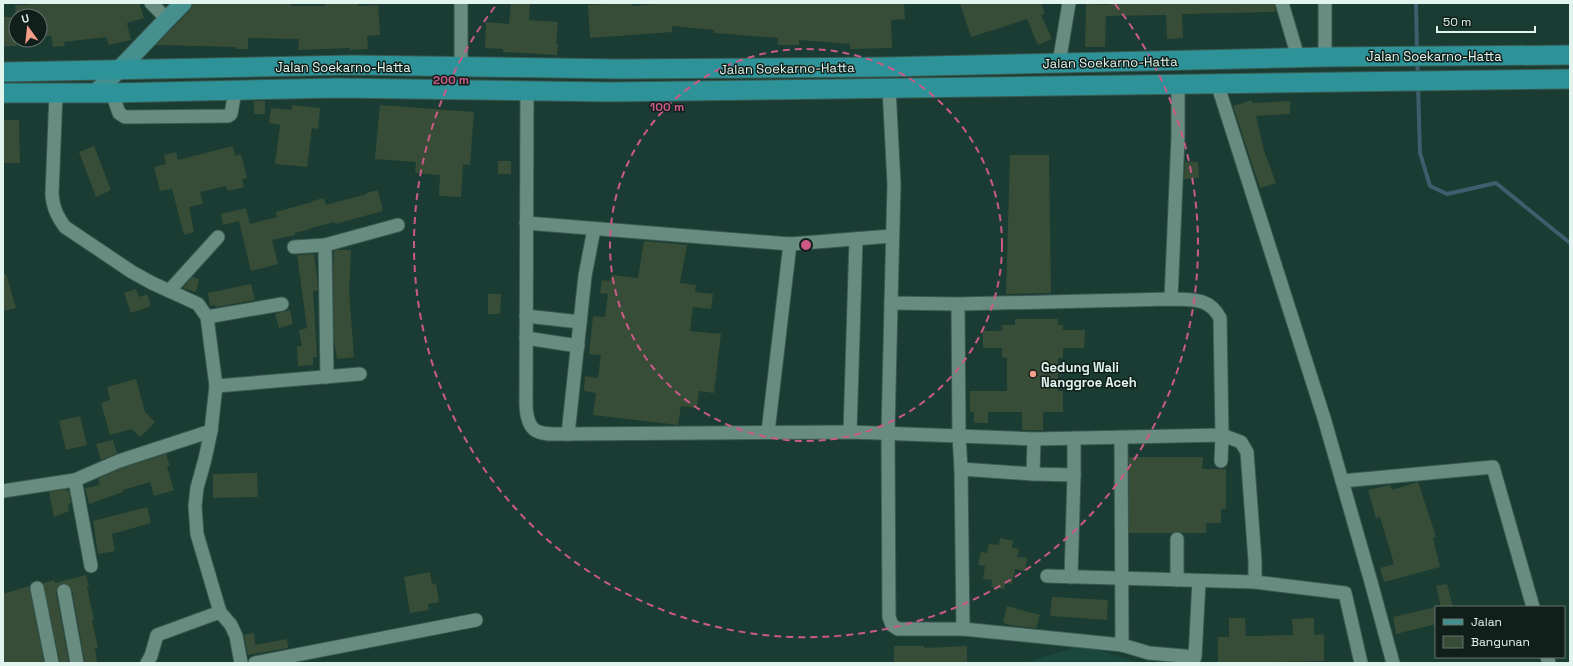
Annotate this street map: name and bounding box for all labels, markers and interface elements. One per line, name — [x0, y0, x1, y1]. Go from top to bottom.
north arrow — [8, 8, 48, 48]
scale bar — [1437, 8, 1535, 34]
text: U — [20, 11, 31, 26]
text: 50 m — [1443, 14, 1471, 30]
street label: Jalan Soekarno-Hatta — [1366, 48, 1502, 65]
street label: Jalan Soekarno-Hatta — [1042, 53, 1178, 72]
street label: Jalan Soekarno-Hatta — [275, 59, 411, 76]
street label: Jalan Soekarno-Hatta — [719, 59, 855, 78]
text: 200 m — [433, 72, 469, 88]
text: 100 m — [650, 99, 684, 115]
centre of rings — [799, 238, 813, 252]
place label: Gedung Wali Nanggroe Aceh — [1041, 359, 1137, 391]
marker: Gedung Wali Nanggroe Aceh — [1028, 369, 1038, 379]
legend — [1435, 606, 1565, 658]
text: Jalan — [1471, 614, 1502, 630]
text: Bangunan — [1471, 634, 1530, 650]

